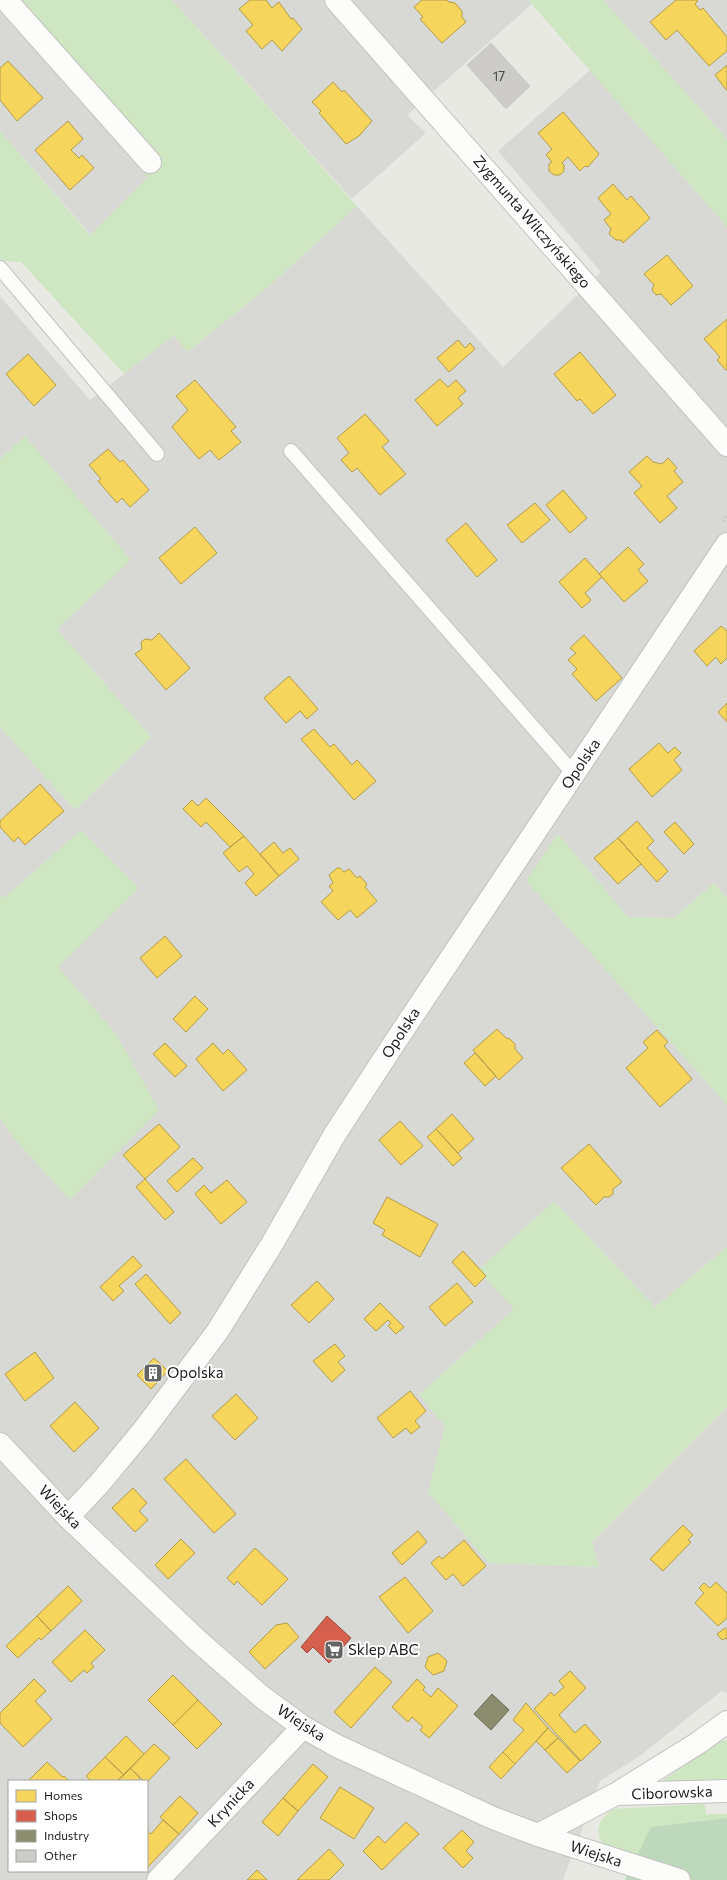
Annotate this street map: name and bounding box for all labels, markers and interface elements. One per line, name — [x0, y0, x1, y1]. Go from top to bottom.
house number: 17 — [493, 68, 505, 84]
street label: Zygmunta Wilczyńskiego — [470, 151, 595, 291]
street label: Opolska — [557, 735, 603, 792]
street label: Opolska — [377, 1004, 423, 1061]
building icon: Opolska — [142, 1362, 164, 1384]
place label: Opolska — [167, 1363, 224, 1381]
street label: Wiejska — [36, 1481, 86, 1532]
supermarket icon: Sklep ABC — [323, 1639, 345, 1661]
place label: Sklep ABC — [348, 1640, 419, 1658]
street label: Wiejska — [274, 1700, 329, 1744]
street label: Krynicka — [203, 1774, 257, 1830]
legend — [8, 1780, 148, 1872]
street label: Ciborowska — [631, 1782, 713, 1802]
text: Homes — [44, 1788, 82, 1802]
text: Shops — [44, 1808, 78, 1822]
text: Industry — [44, 1828, 89, 1842]
street label: Wiejska — [568, 1836, 625, 1870]
text: Other — [44, 1848, 77, 1862]

